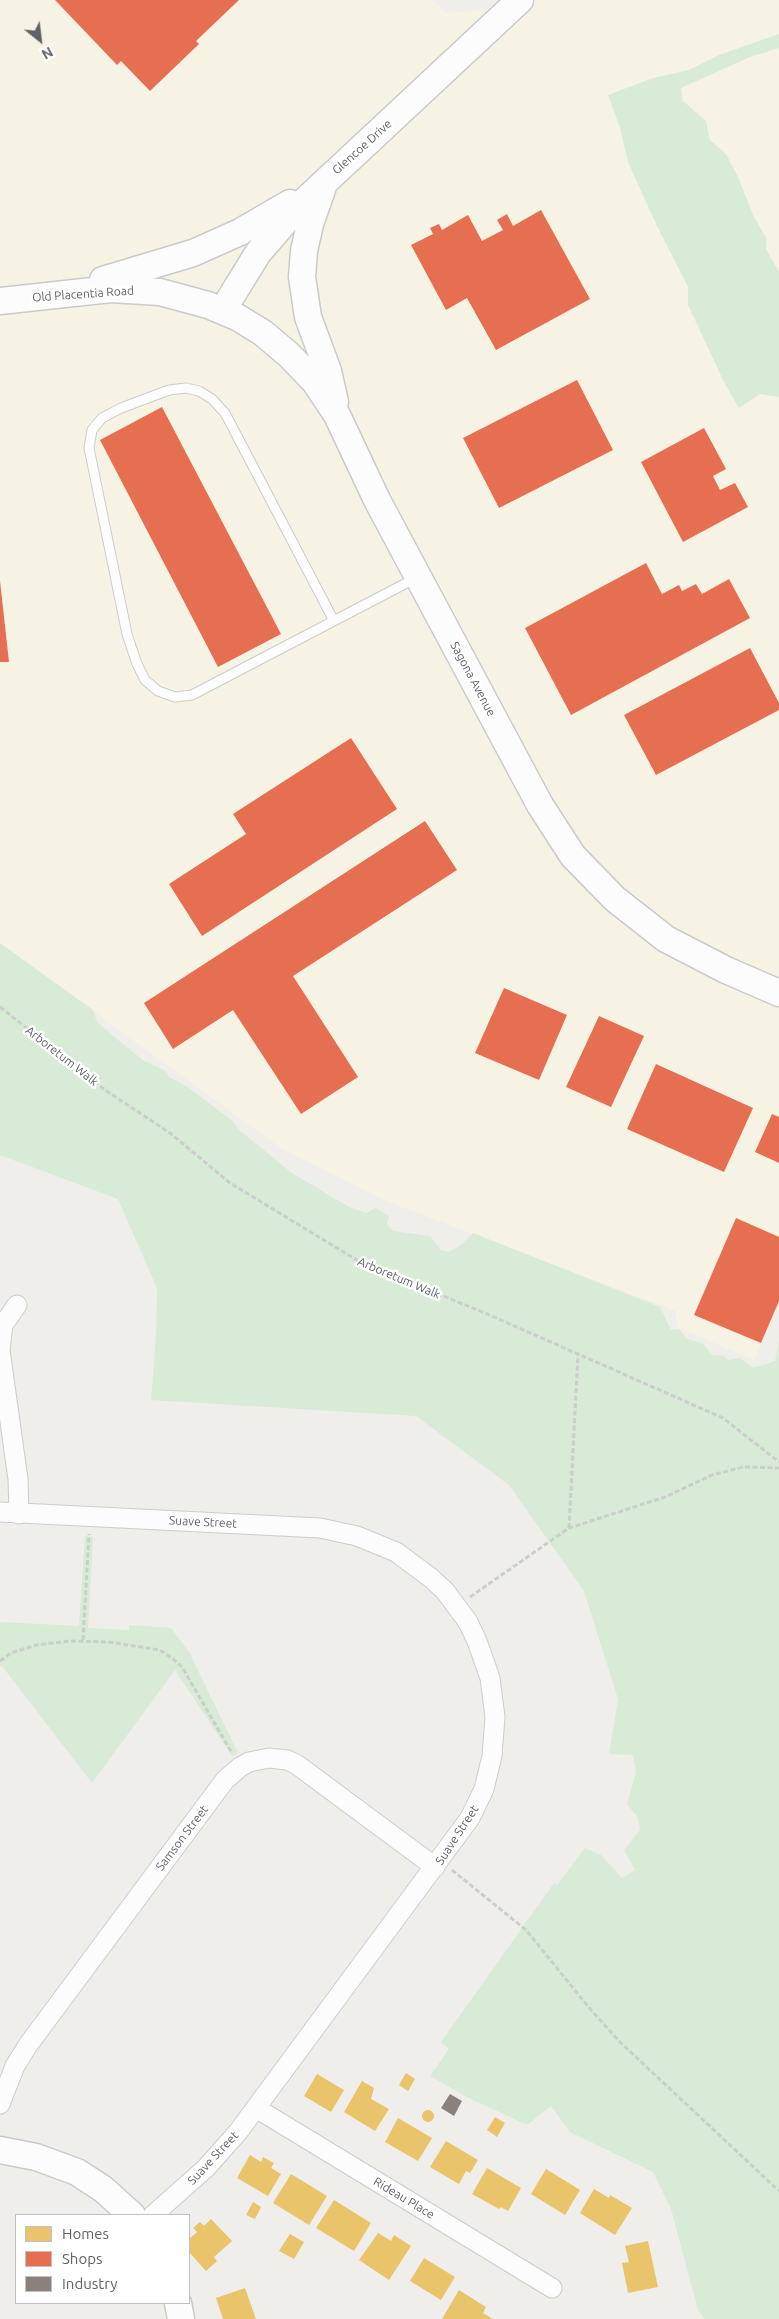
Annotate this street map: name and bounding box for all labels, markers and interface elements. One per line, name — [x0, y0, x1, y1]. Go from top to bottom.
north arrow — [15, 15, 65, 65]
text: N — [39, 44, 56, 63]
street label: Glencoe Drive — [329, 117, 395, 177]
street label: Old Placentia Road — [32, 283, 134, 305]
street label: Sagona Avenue — [447, 639, 499, 719]
street label: Arboretum Walk — [23, 1023, 101, 1089]
street label: Arboretum Walk — [355, 1254, 443, 1302]
street label: Suave Street — [169, 1513, 237, 1531]
street label: Samson Street — [153, 1802, 211, 1874]
street label: Suave Street — [432, 1803, 482, 1867]
street label: Suave Street — [185, 2128, 241, 2188]
street label: Rideau Place — [371, 2174, 437, 2222]
legend — [15, 2214, 190, 2304]
text: Homes — [62, 2225, 109, 2242]
text: Shops — [62, 2250, 103, 2267]
text: Industry — [62, 2275, 117, 2292]

